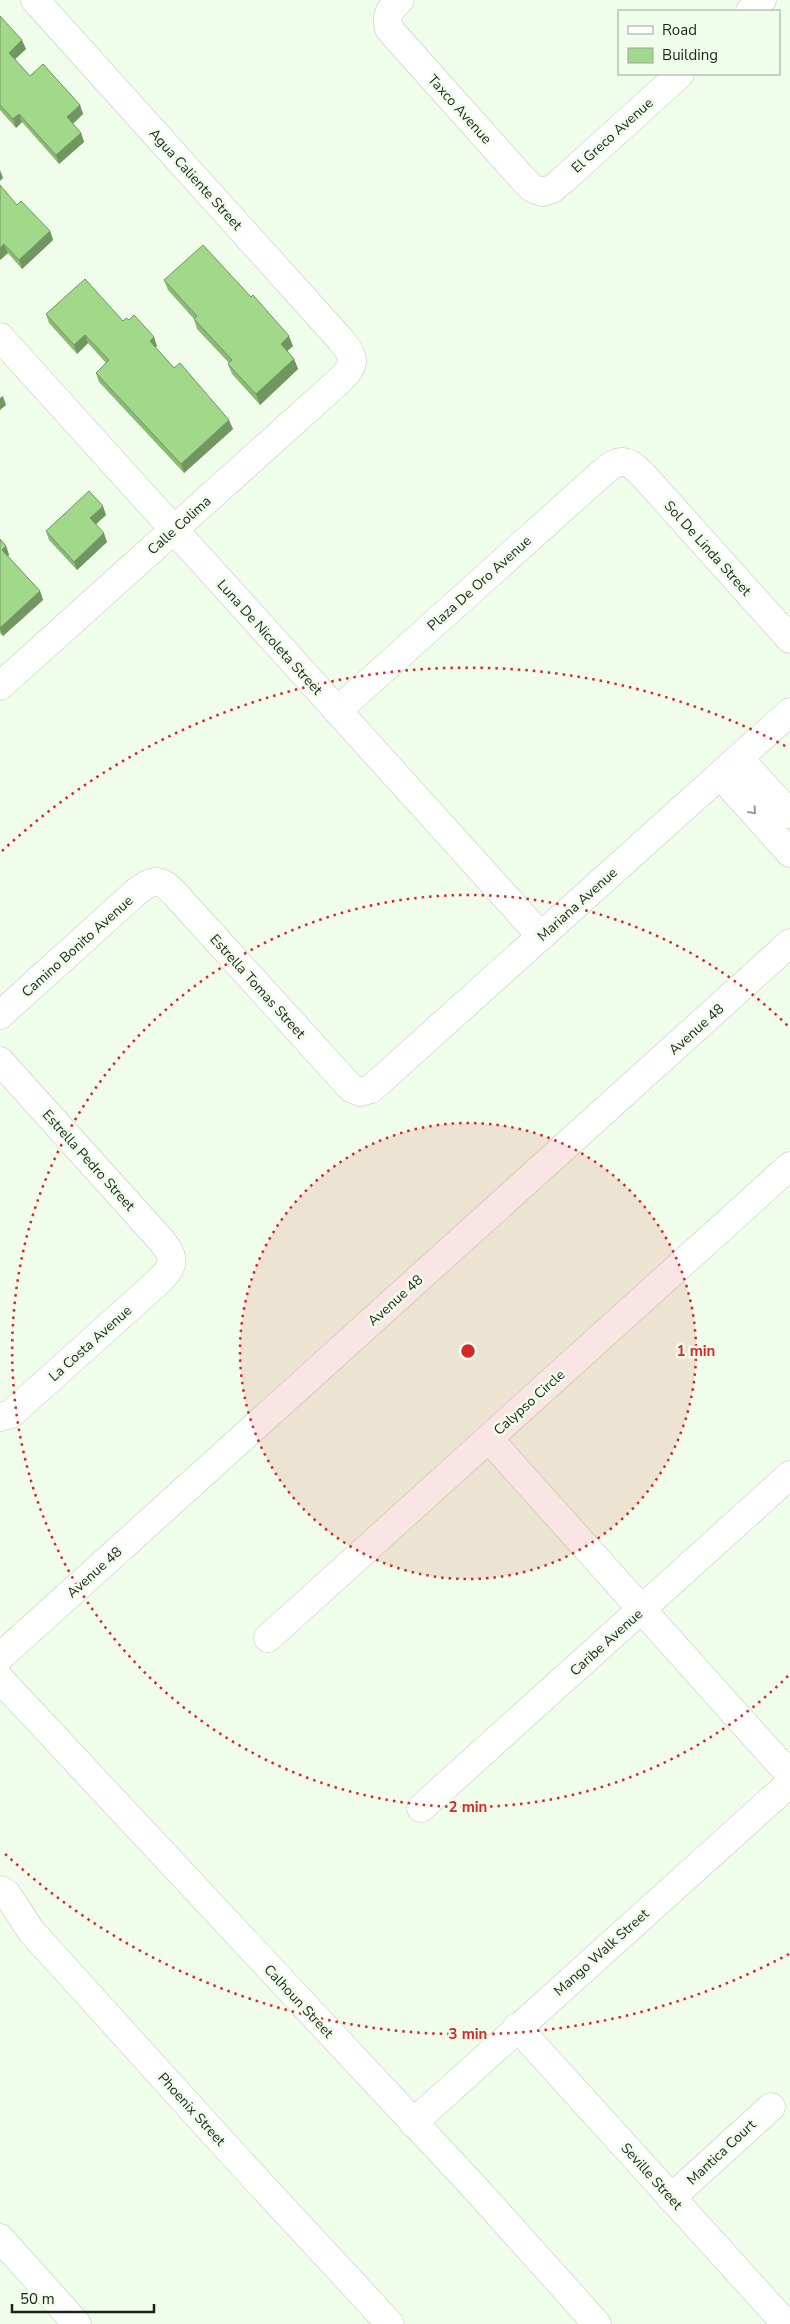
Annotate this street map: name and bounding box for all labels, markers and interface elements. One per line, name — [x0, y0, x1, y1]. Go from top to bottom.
legend — [618, 10, 780, 75]
text: Road — [662, 20, 697, 40]
text: Building — [662, 45, 718, 65]
street label: Taxco Avenue — [423, 71, 496, 148]
street label: El Greco Avenue — [567, 94, 657, 177]
street label: Agua Caliente Street — [145, 124, 246, 234]
street label: Calle Colima — [143, 492, 215, 559]
street label: Sol De Linda Street — [660, 497, 755, 600]
street label: Plaza De Oro Avenue — [423, 531, 535, 635]
street label: Luna De Nicoleta Street — [213, 576, 327, 699]
one-way arrow — [747, 806, 756, 815]
street label: Mariana Avenue — [533, 863, 621, 945]
street label: Camino Bonito Avenue — [18, 891, 137, 1001]
street label: Estrella Tomas Street — [206, 930, 310, 1043]
street label: Avenue 48 — [665, 1000, 728, 1059]
street label: Estrella Pedro Street — [38, 1106, 139, 1215]
street label: Avenue 48 — [364, 1271, 427, 1330]
street label: La Costa Avenue — [45, 1301, 136, 1386]
text: 1 min — [677, 1341, 715, 1361]
centre of rings — [459, 1342, 477, 1360]
street label: Calypso Circle — [490, 1365, 569, 1439]
street label: Avenue 48 — [63, 1543, 126, 1602]
street label: Caribe Avenue — [566, 1605, 647, 1680]
text: 2 min — [449, 1797, 487, 1817]
street label: Mango Walk Street — [550, 1904, 653, 2000]
street label: Calhoun Street — [260, 1960, 338, 2042]
text: 3 min — [449, 2024, 487, 2044]
street label: Phoenix Street — [154, 2069, 230, 2150]
street label: Mantica Court — [683, 2115, 760, 2189]
street label: Seville Street — [617, 2139, 687, 2214]
scale bar — [12, 2282, 155, 2314]
text: 50 m — [20, 2289, 55, 2309]

